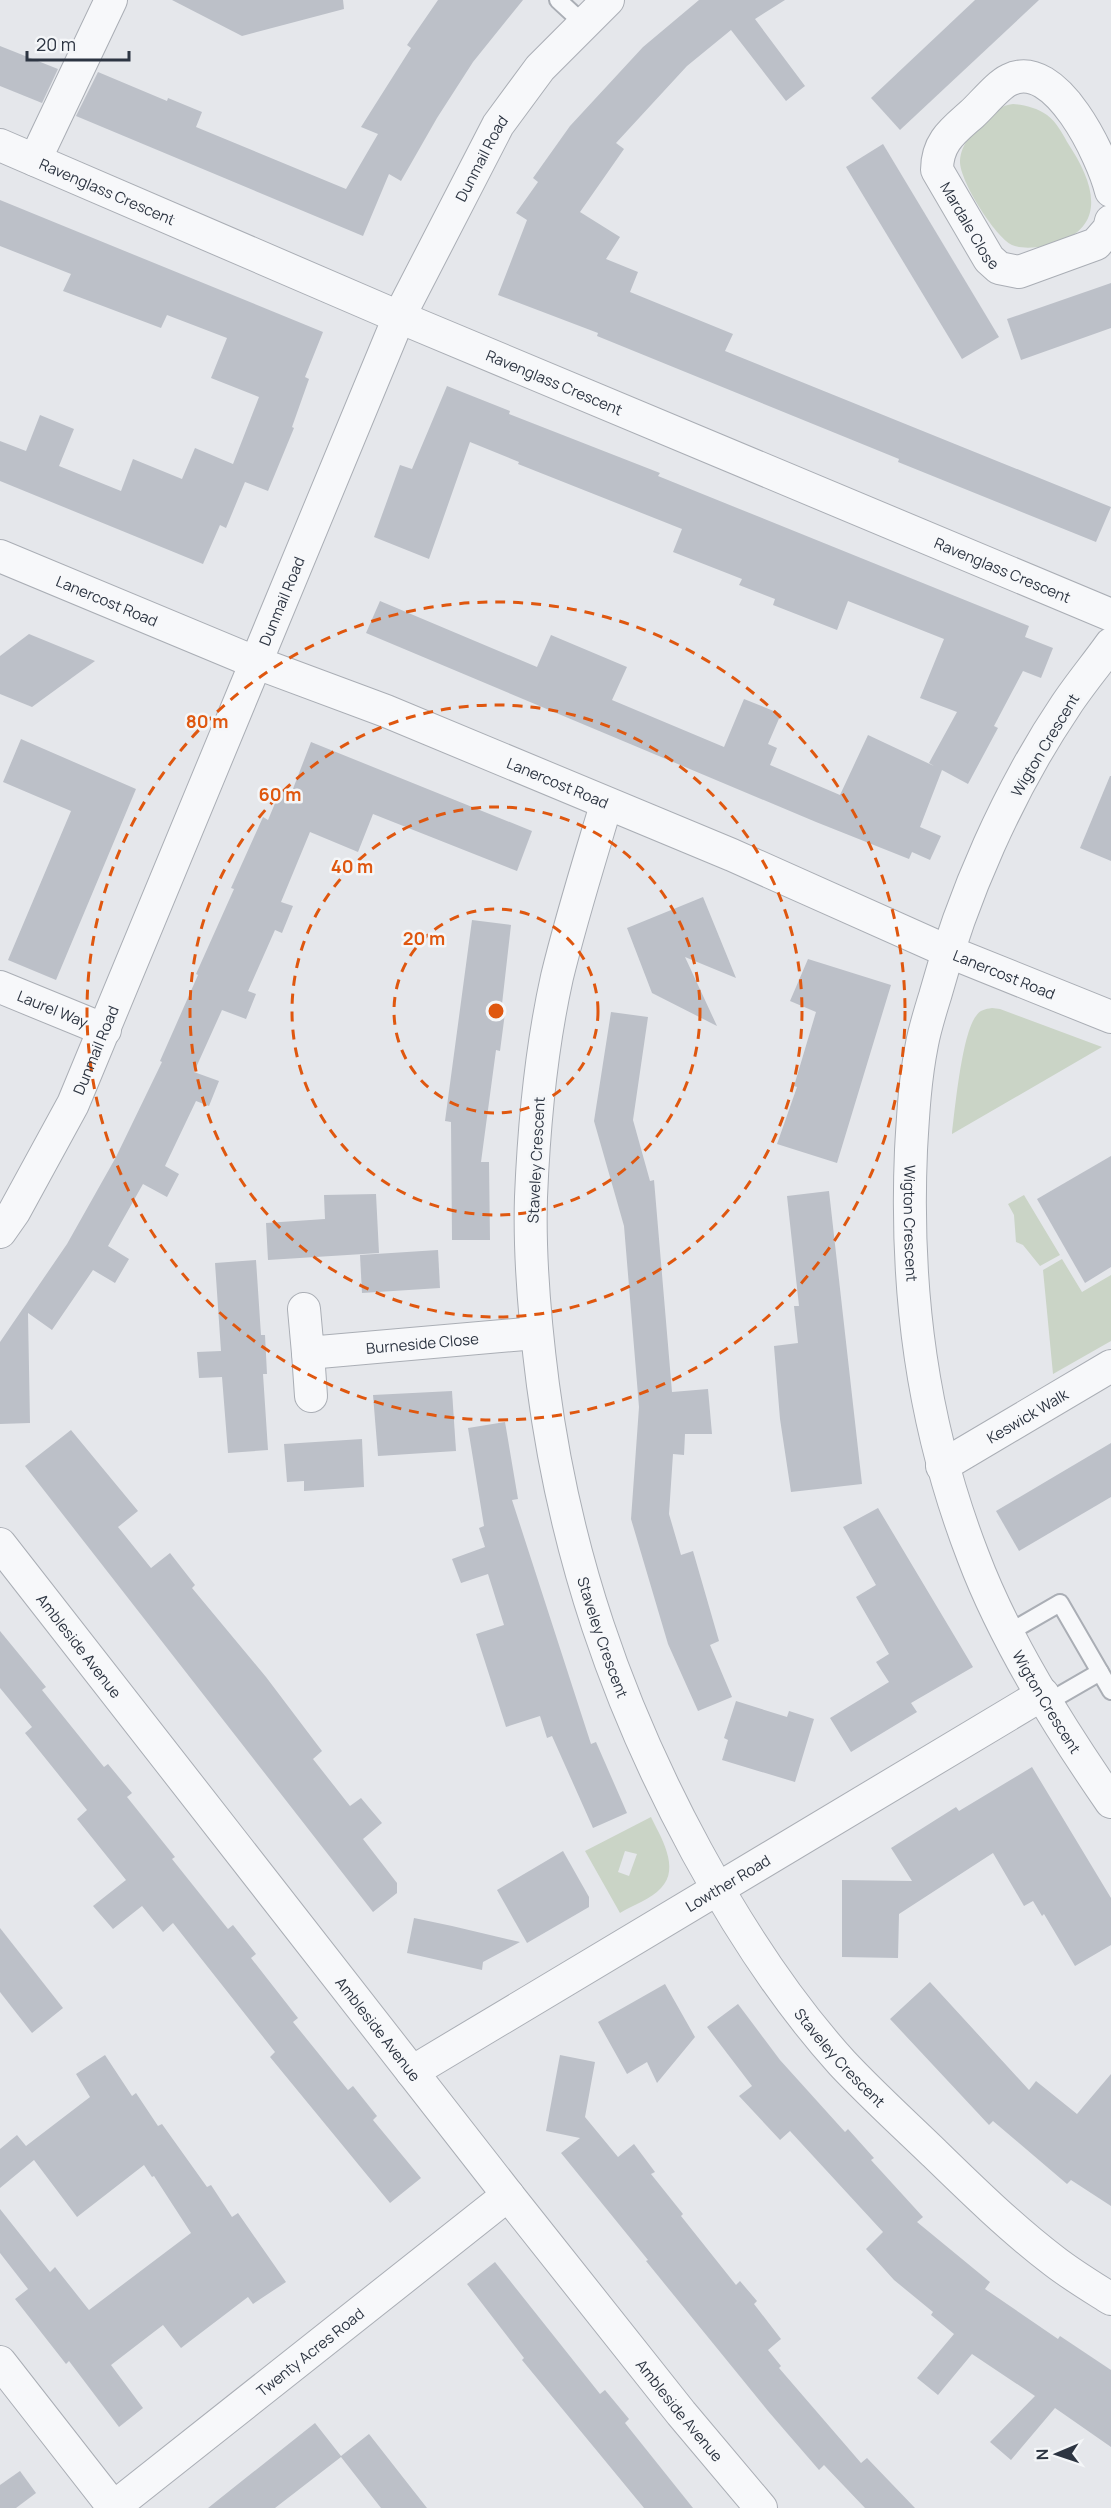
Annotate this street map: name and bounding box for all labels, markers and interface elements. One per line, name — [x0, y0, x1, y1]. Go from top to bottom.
scale bar — [27, 24, 129, 62]
text: 20 m — [36, 32, 76, 56]
street label: Dunmail Road — [450, 111, 512, 205]
street label: Ravenglass Crescent — [36, 153, 179, 230]
street label: Mardale Close — [936, 178, 1004, 274]
street label: Ravenglass Crescent — [483, 344, 626, 420]
street label: Ravenglass Crescent — [931, 532, 1074, 608]
street label: Dunmail Road — [254, 553, 309, 649]
street label: Lanercost Road — [53, 570, 161, 631]
street label: Wigton Crescent — [1006, 690, 1084, 800]
text: 80 m — [186, 709, 228, 733]
street label: Lanercost Road — [504, 752, 612, 813]
text: 60 m — [259, 782, 301, 806]
text: 40 m — [331, 854, 373, 878]
text: 20 m — [403, 926, 445, 950]
street label: Lanercost Road — [950, 944, 1058, 1004]
street label: Laurel Way — [14, 985, 91, 1032]
centre of rings — [486, 1001, 506, 1021]
street label: Dunmail Road — [68, 1002, 123, 1098]
street label: Staveley Crescent — [522, 1096, 550, 1224]
street label: Wigton Crescent — [899, 1165, 923, 1282]
street label: Burneside Close — [365, 1328, 480, 1358]
street label: Keswick Walk — [983, 1383, 1072, 1448]
street label: Staveley Crescent — [573, 1574, 634, 1701]
street label: Ambleside Avenue — [32, 1589, 127, 1702]
street label: Wigton Crescent — [1008, 1646, 1086, 1757]
street label: Lowther Road — [681, 1849, 774, 1916]
street label: Ambleside Avenue — [331, 1972, 426, 2086]
street label: Staveley Crescent — [790, 2004, 890, 2112]
street label: Twenty Acres Road — [252, 2303, 368, 2401]
street label: Ambleside Avenue — [631, 2354, 728, 2466]
north arrow — [1027, 2424, 1087, 2484]
text: N — [1031, 2448, 1053, 2461]

